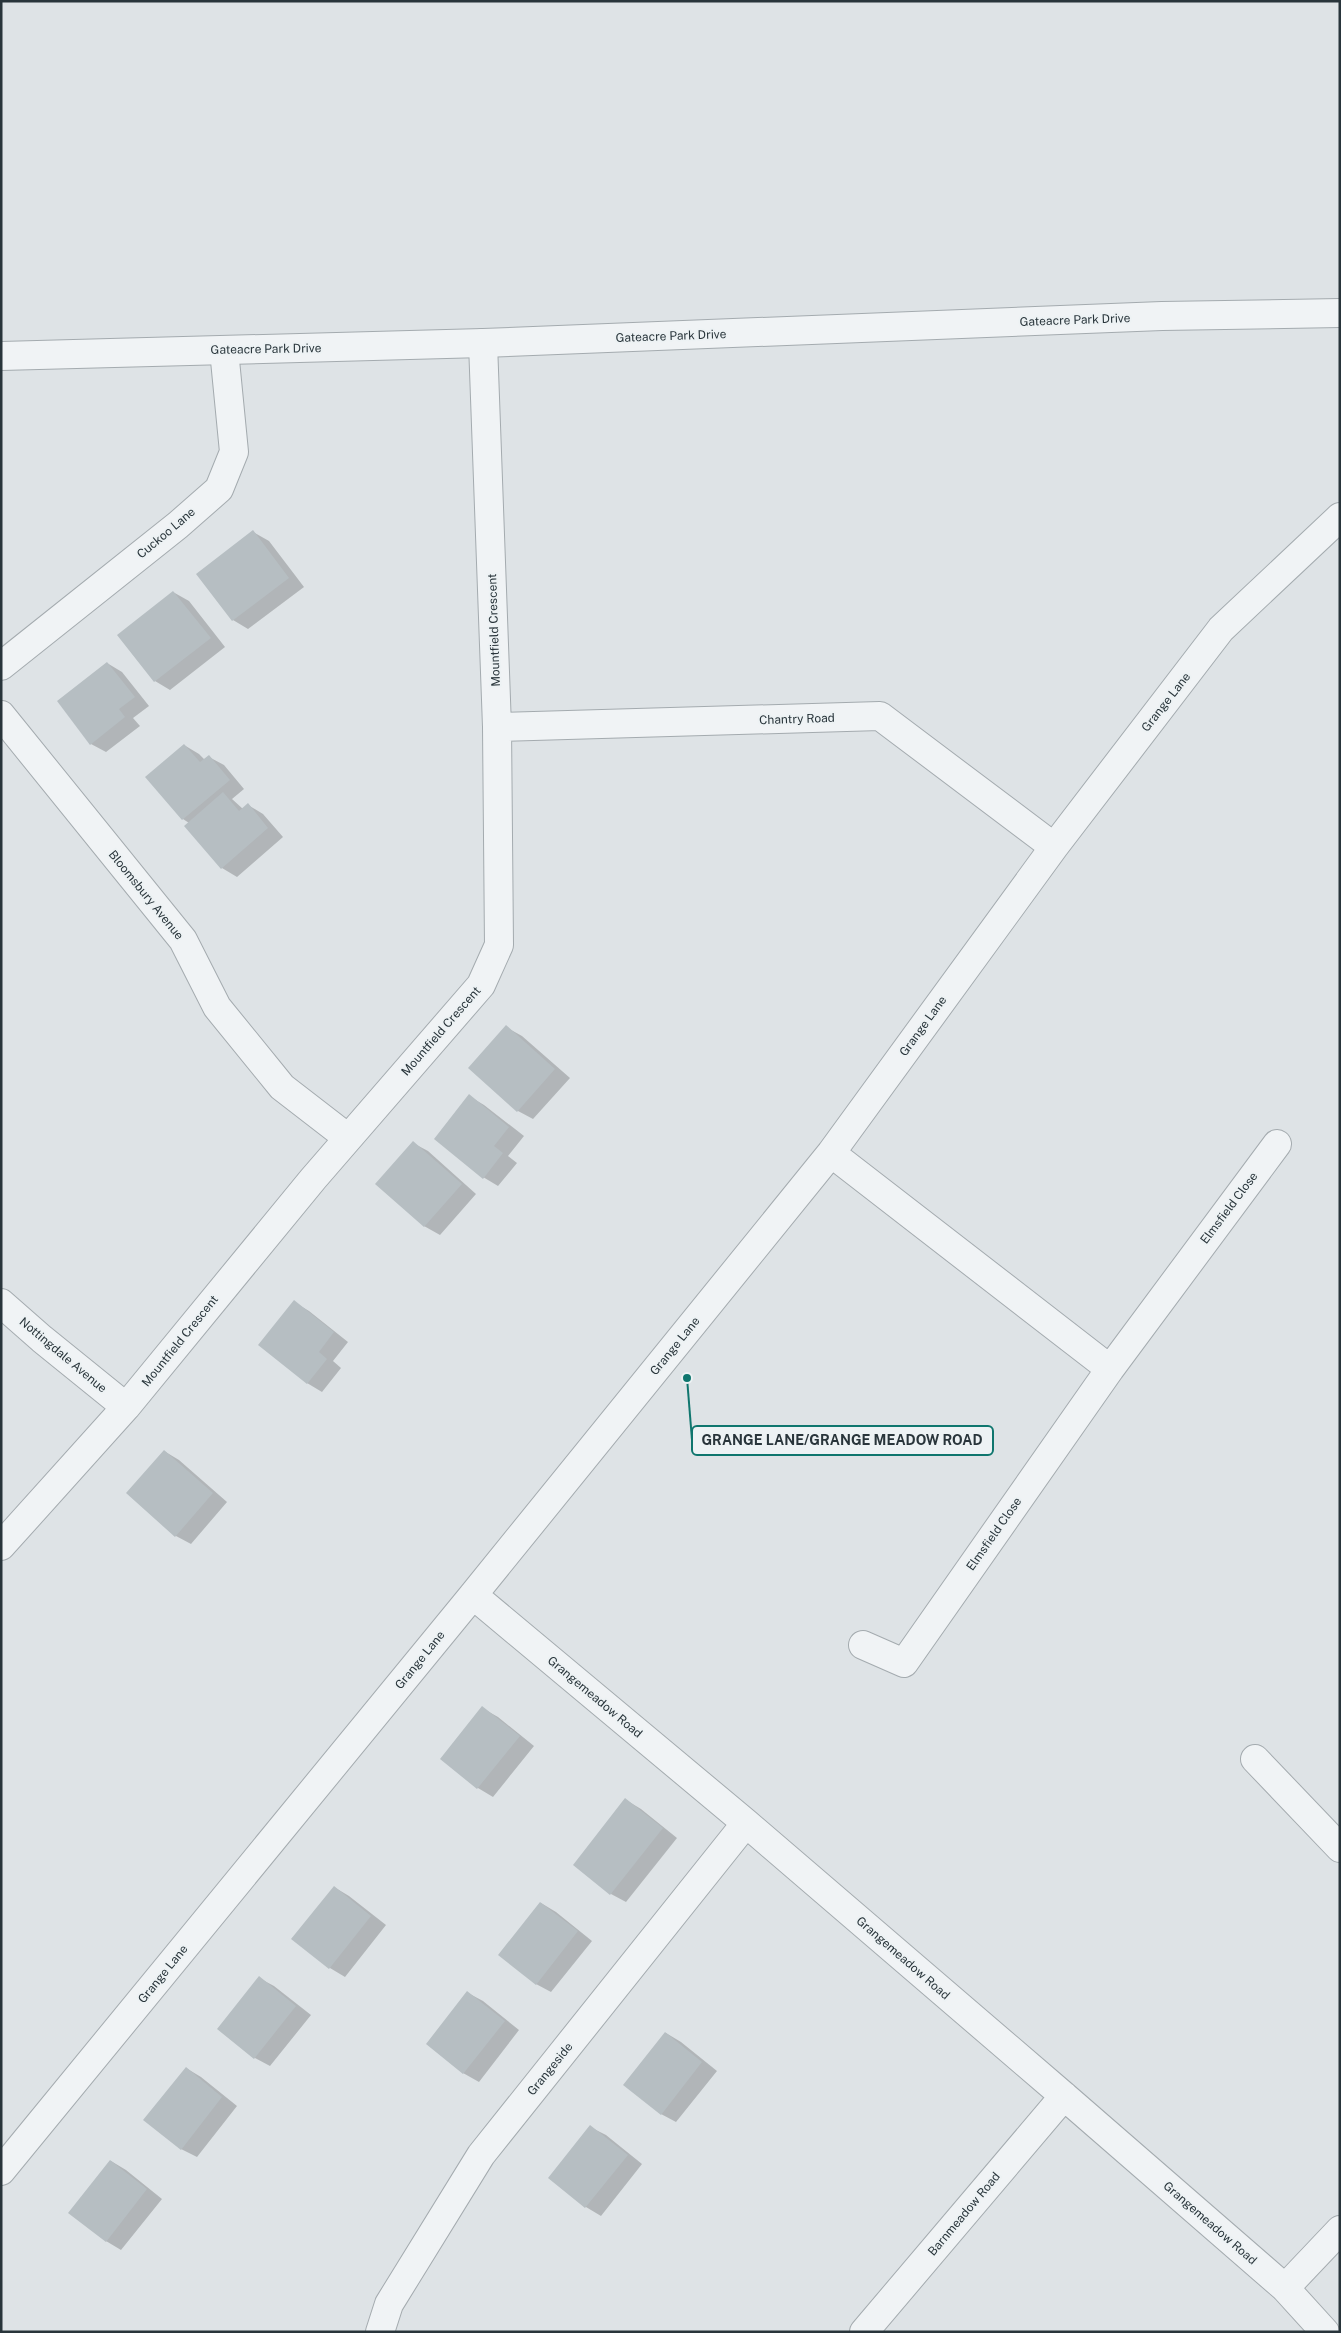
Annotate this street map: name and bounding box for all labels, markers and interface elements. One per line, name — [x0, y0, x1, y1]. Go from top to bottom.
street label: Gateacre Park Drive — [1019, 311, 1131, 329]
street label: Gateacre Park Drive — [615, 327, 727, 345]
street label: Gateacre Park Drive — [210, 341, 322, 357]
street label: Cuckoo Lane — [134, 504, 198, 561]
street label: Mountfield Crescent — [485, 573, 503, 687]
street label: Grange Lane — [1139, 670, 1193, 734]
street label: Chantry Road — [759, 711, 835, 727]
street label: Bloomsbury Avenue — [106, 848, 186, 943]
street label: Mountfield Crescent — [399, 983, 484, 1078]
street label: Grange Lane — [897, 993, 950, 1059]
street label: Elmsfield Close — [1197, 1169, 1261, 1247]
street label: Mountfield Crescent — [139, 1292, 221, 1389]
street label: Nottingdale Avenue — [17, 1314, 110, 1396]
street label: Grange Lane — [647, 1314, 703, 1378]
callout: GRANGE LANE/GRANGE MEADOW ROAD — [692, 1426, 993, 1455]
text: GRANGE LANE/GRANGE MEADOW ROAD — [701, 1432, 983, 1448]
street label: Elmsfield Close — [964, 1494, 1025, 1573]
street label: Grange Lane — [392, 1628, 448, 1692]
street label: Grangemeadow Road — [545, 1653, 645, 1741]
street label: Grangemeadow Road — [853, 1914, 953, 2002]
street label: Grange Lane — [135, 1942, 191, 2006]
street label: Grangeside — [524, 2040, 576, 2098]
street label: Barnmeadow Road — [925, 2169, 1003, 2259]
street label: Grangemeadow Road — [1160, 2179, 1260, 2267]

